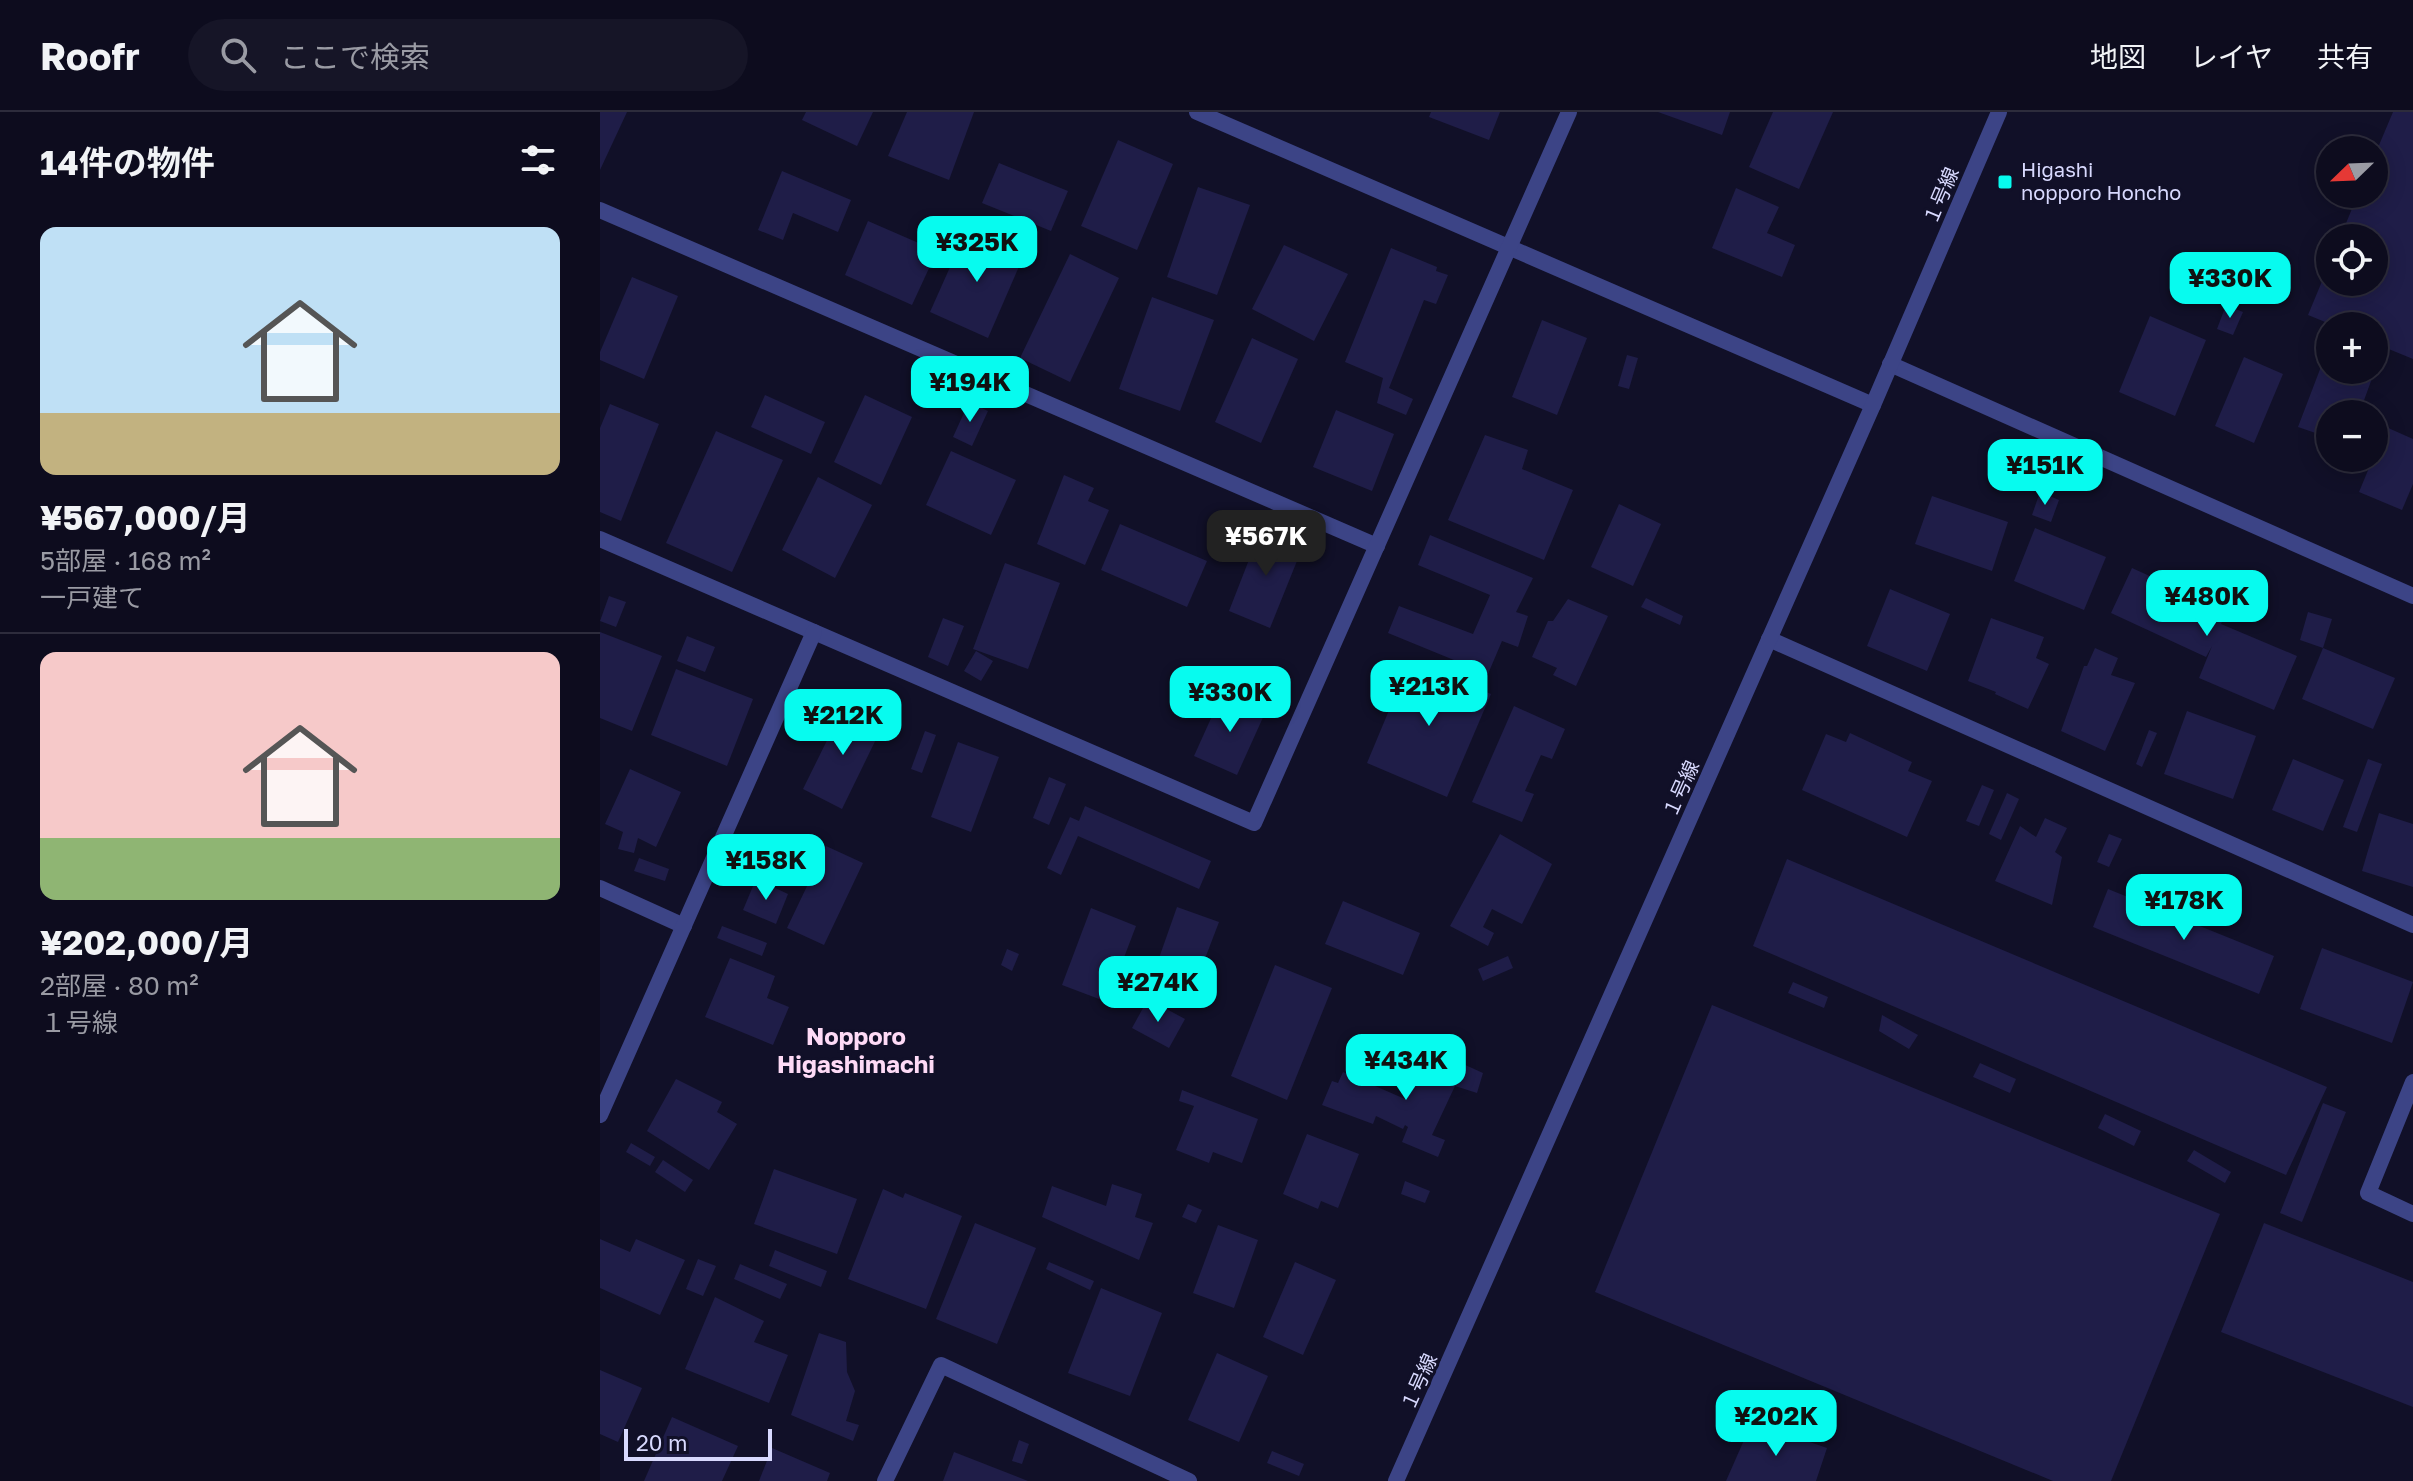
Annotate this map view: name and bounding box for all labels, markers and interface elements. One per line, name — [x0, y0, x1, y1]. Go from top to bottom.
search box — [188, 19, 748, 91]
text: Roofr — [40, 33, 140, 78]
icon: search — [216, 33, 260, 77]
text: ここで検索 — [280, 39, 430, 75]
text: 地図 — [2090, 40, 2146, 73]
text: レイヤ — [2190, 40, 2273, 73]
text: 共有 — [2317, 40, 2373, 73]
north arrow — [2316, 136, 2388, 208]
map controls — [2316, 136, 2388, 472]
icon: filters — [516, 138, 560, 182]
text: 14件の物件 — [40, 142, 215, 182]
place label: Higashi nopporo Honcho — [2021, 157, 2181, 204]
street label: １号線 — [1917, 163, 1963, 228]
marker: Higashi nopporo Honcho — [1996, 173, 2014, 191]
pin: ¥325K — [921, 216, 1033, 284]
button: locate — [2316, 224, 2388, 296]
text: ¥325K — [935, 226, 1019, 257]
pin: ¥330K — [2174, 252, 2286, 320]
text: ¥330K — [2188, 262, 2272, 293]
icon: home — [228, 279, 372, 423]
button: + — [2316, 312, 2388, 384]
pin: ¥194K — [914, 356, 1026, 424]
text: ¥194K — [929, 366, 1011, 397]
button: − — [2316, 400, 2388, 472]
pin: ¥151K — [1989, 439, 2101, 507]
text: ¥151K — [2006, 449, 2084, 480]
text: ¥567,000/月 — [40, 497, 251, 537]
pin: ¥567K — [1210, 510, 1322, 578]
text: ¥567K — [1225, 520, 1307, 551]
text: 5部屋 · 168 m² — [40, 545, 211, 576]
pin: ¥480K — [2151, 570, 2263, 638]
text: ¥480K — [2164, 580, 2250, 611]
text: 一戸建て — [40, 582, 144, 613]
pin: ¥213K — [1373, 660, 1485, 728]
pin: ¥330K — [1174, 666, 1286, 734]
text: ¥213K — [1388, 670, 1470, 701]
text: ¥330K — [1188, 676, 1272, 707]
pin: ¥212K — [787, 689, 899, 757]
text: ¥212K — [802, 699, 884, 730]
icon: home — [228, 704, 372, 848]
street label: １号線 — [1657, 756, 1703, 821]
pin: ¥158K — [710, 834, 822, 902]
text: ¥158K — [725, 844, 807, 875]
pin: ¥178K — [2128, 874, 2240, 942]
text: ¥178K — [2144, 884, 2224, 915]
text: ¥202,000/月 — [40, 922, 254, 962]
pin: ¥274K — [1102, 956, 1214, 1024]
text: ¥274K — [1117, 966, 1199, 997]
text: 2部屋 · 80 m² — [40, 970, 199, 1001]
text: １号線 — [40, 1007, 118, 1038]
district label: Nopporo Higashimachi — [777, 1021, 935, 1078]
pin: ¥434K — [1350, 1034, 1462, 1102]
text: ¥434K — [1364, 1044, 1448, 1075]
street label: １号線 — [1395, 1349, 1441, 1414]
pin: ¥202K — [1720, 1390, 1832, 1458]
text: ¥202K — [1734, 1400, 1818, 1431]
scale bar — [624, 1425, 772, 1461]
text: 20 m — [636, 1429, 687, 1456]

